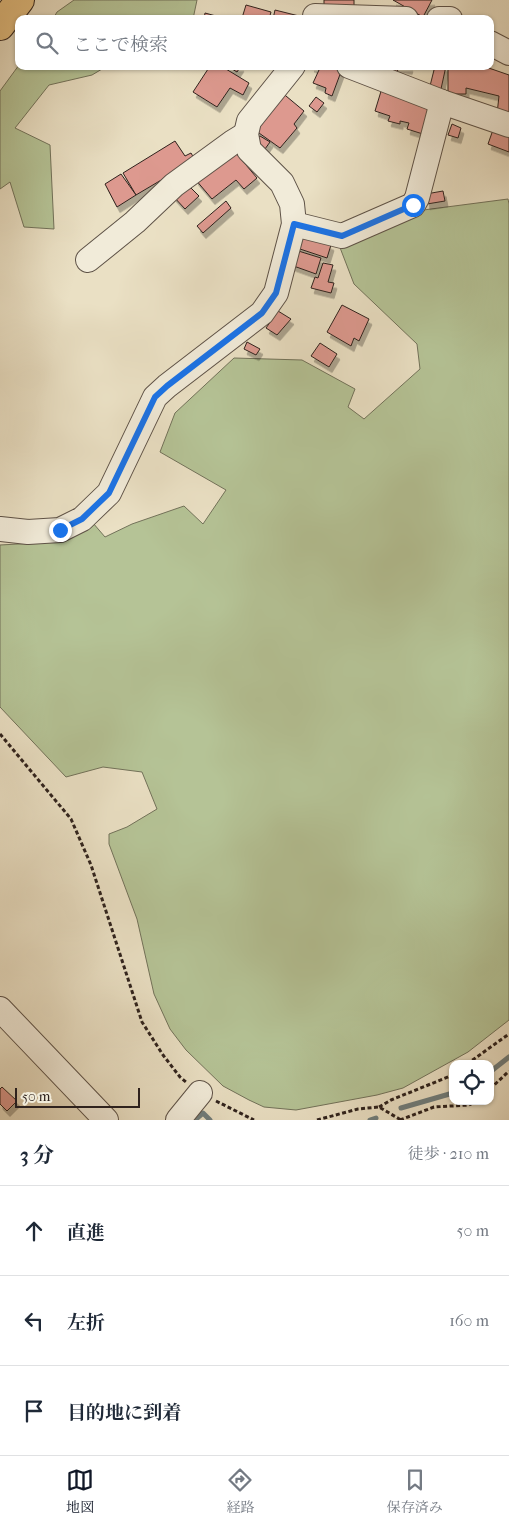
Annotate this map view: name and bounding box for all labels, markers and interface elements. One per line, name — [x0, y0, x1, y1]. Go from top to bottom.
search box — [15, 15, 494, 70]
icon: search — [33, 29, 61, 57]
text: ここで検索 — [73, 34, 168, 56]
route start — [402, 194, 425, 217]
route end — [49, 519, 72, 542]
map controls — [449, 1060, 494, 1105]
button: locate — [449, 1060, 494, 1105]
scale bar — [15, 1085, 140, 1108]
text: 50 m — [22, 1088, 50, 1105]
text: 3 分 — [20, 1143, 54, 1167]
text: 徒歩 · 210 m — [407, 1144, 489, 1163]
icon: ahead — [20, 1217, 48, 1245]
text: 50 m — [457, 1221, 489, 1240]
text: 直進 — [67, 1222, 105, 1244]
icon: left — [20, 1307, 48, 1335]
text: 160 m — [449, 1311, 489, 1330]
text: 左折 — [67, 1312, 105, 1334]
icon: arrive — [20, 1397, 48, 1425]
text: 目的地に到着 — [67, 1402, 181, 1424]
tab: 地図 — [66, 1466, 94, 1516]
tab: 経路 — [226, 1466, 254, 1516]
tab: 保存済み — [387, 1466, 443, 1516]

